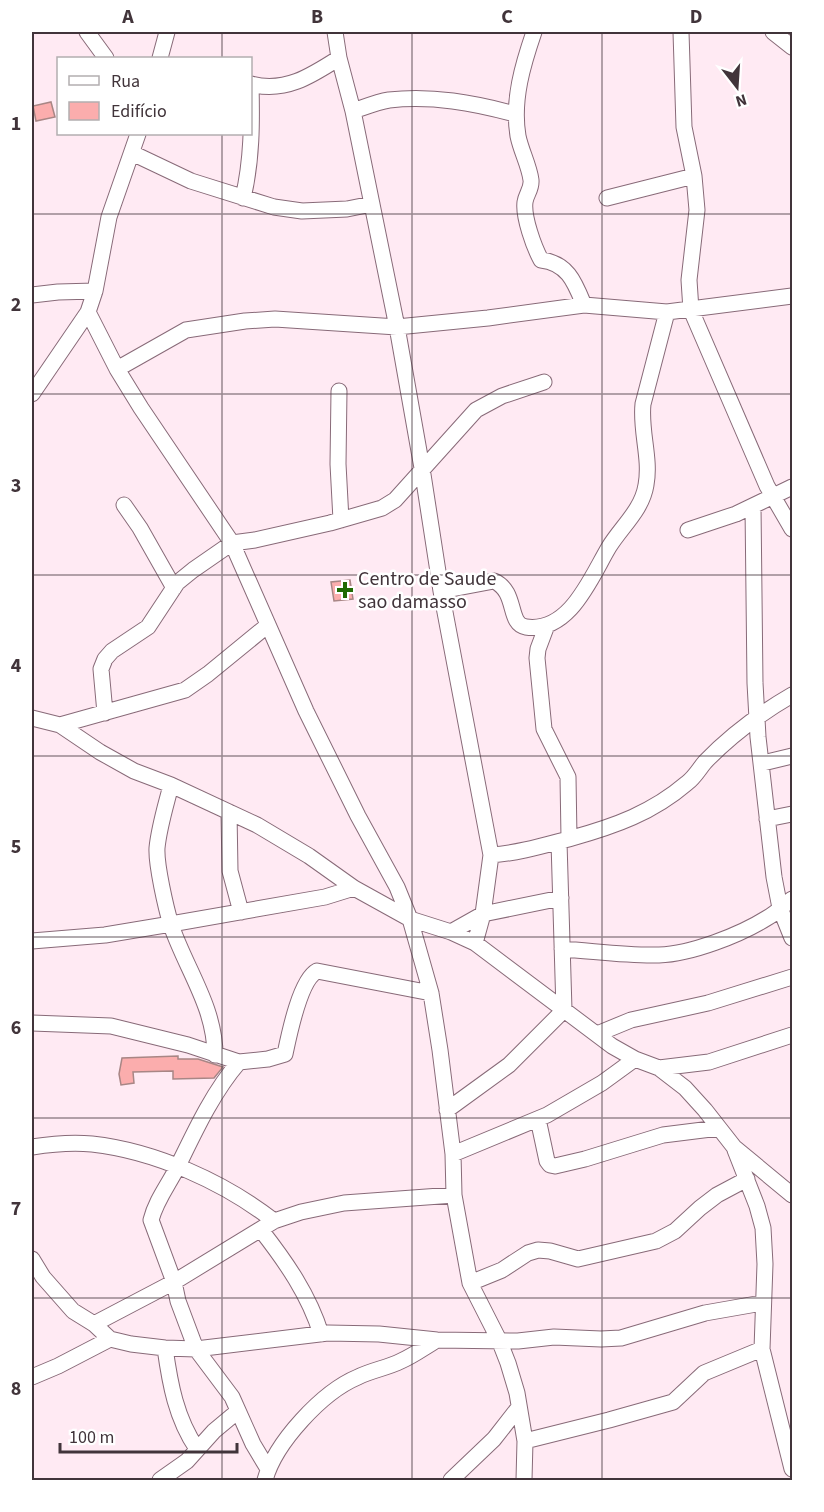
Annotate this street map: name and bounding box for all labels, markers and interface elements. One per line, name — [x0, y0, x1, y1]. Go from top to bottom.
text: A — [121, 3, 134, 31]
text: B — [311, 3, 323, 31]
text: C — [501, 3, 513, 31]
text: D — [690, 3, 702, 31]
legend — [57, 57, 252, 135]
north arrow — [707, 57, 767, 117]
text: Rua — [111, 69, 140, 94]
text: N — [733, 88, 749, 112]
text: Edifício — [111, 99, 167, 124]
text: 1 — [11, 110, 21, 138]
text: 2 — [11, 291, 21, 319]
text: 3 — [11, 472, 21, 500]
place label: Centro de Saude sao damasso — [358, 565, 496, 616]
marker: Centro de Saude sao damasso — [336, 581, 354, 599]
text: 4 — [11, 652, 22, 680]
text: 5 — [11, 833, 21, 861]
text: 6 — [11, 1014, 21, 1042]
text: 7 — [11, 1195, 21, 1223]
text: 8 — [11, 1375, 21, 1403]
scale bar — [60, 1416, 237, 1454]
text: 100 m — [69, 1425, 114, 1450]

